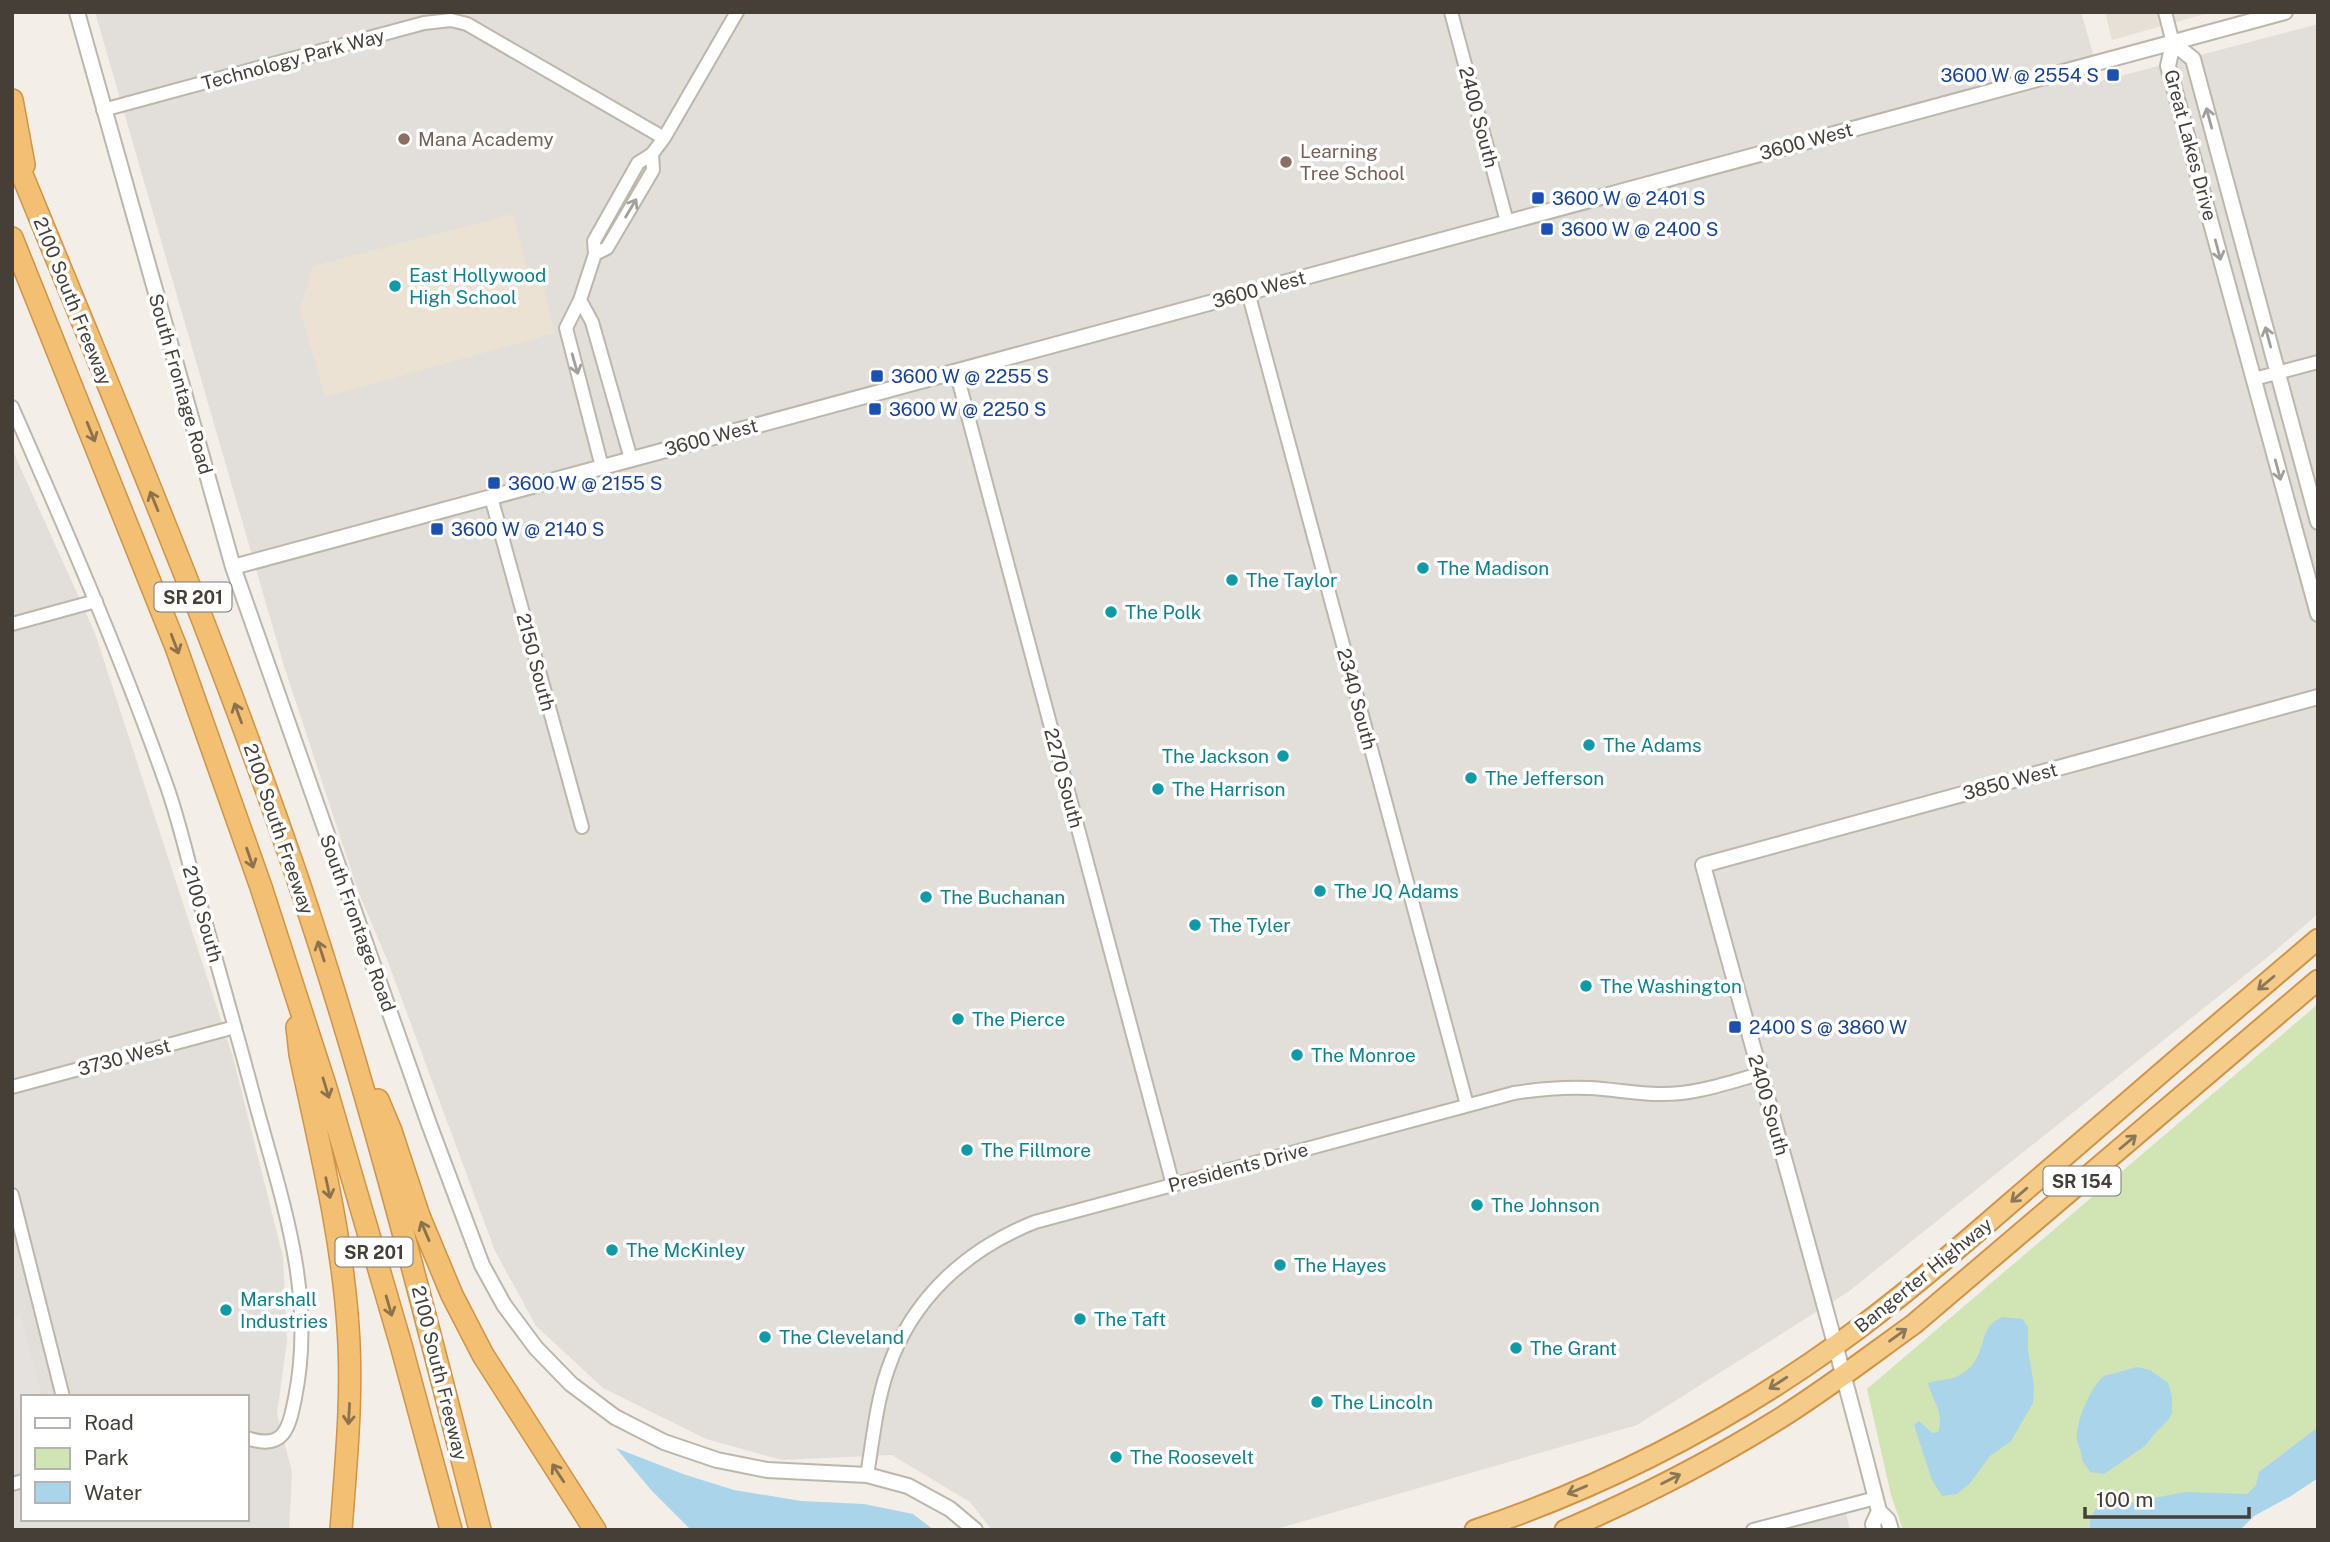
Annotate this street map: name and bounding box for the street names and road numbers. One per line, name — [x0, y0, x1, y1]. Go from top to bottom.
street label: Technology Park Way — [199, 24, 387, 94]
street label: 2400 South — [1455, 64, 1503, 170]
street label: Great Lakes Drive — [2160, 67, 2222, 223]
street label: 3600 West — [1757, 118, 1855, 164]
street label: 2100 South Freeway — [29, 214, 117, 388]
street label: 3600 West — [1210, 266, 1308, 312]
street label: South Frontage Road — [145, 291, 217, 477]
street label: 3600 West — [662, 414, 760, 460]
road number: SR 201 — [154, 582, 232, 612]
street label: 2150 South — [512, 611, 560, 713]
street label: 2340 South — [1333, 646, 1381, 752]
street label: 2270 South — [1040, 726, 1088, 830]
street label: 2100 South Freeway — [239, 741, 319, 917]
street label: 3850 West — [1960, 758, 2060, 804]
street label: South Frontage Road — [316, 831, 400, 1015]
street label: 2100 South — [179, 863, 227, 965]
street label: 3730 West — [75, 1034, 173, 1080]
street label: 2400 South — [1744, 1052, 1794, 1158]
street label: Presidents Drive — [1166, 1138, 1310, 1196]
road number: SR 154 — [2044, 1166, 2120, 1196]
street label: Bangerter Highway — [1850, 1213, 1996, 1337]
road number: SR 201 — [336, 1238, 412, 1266]
street label: 2100 South Freeway — [408, 1283, 472, 1463]

